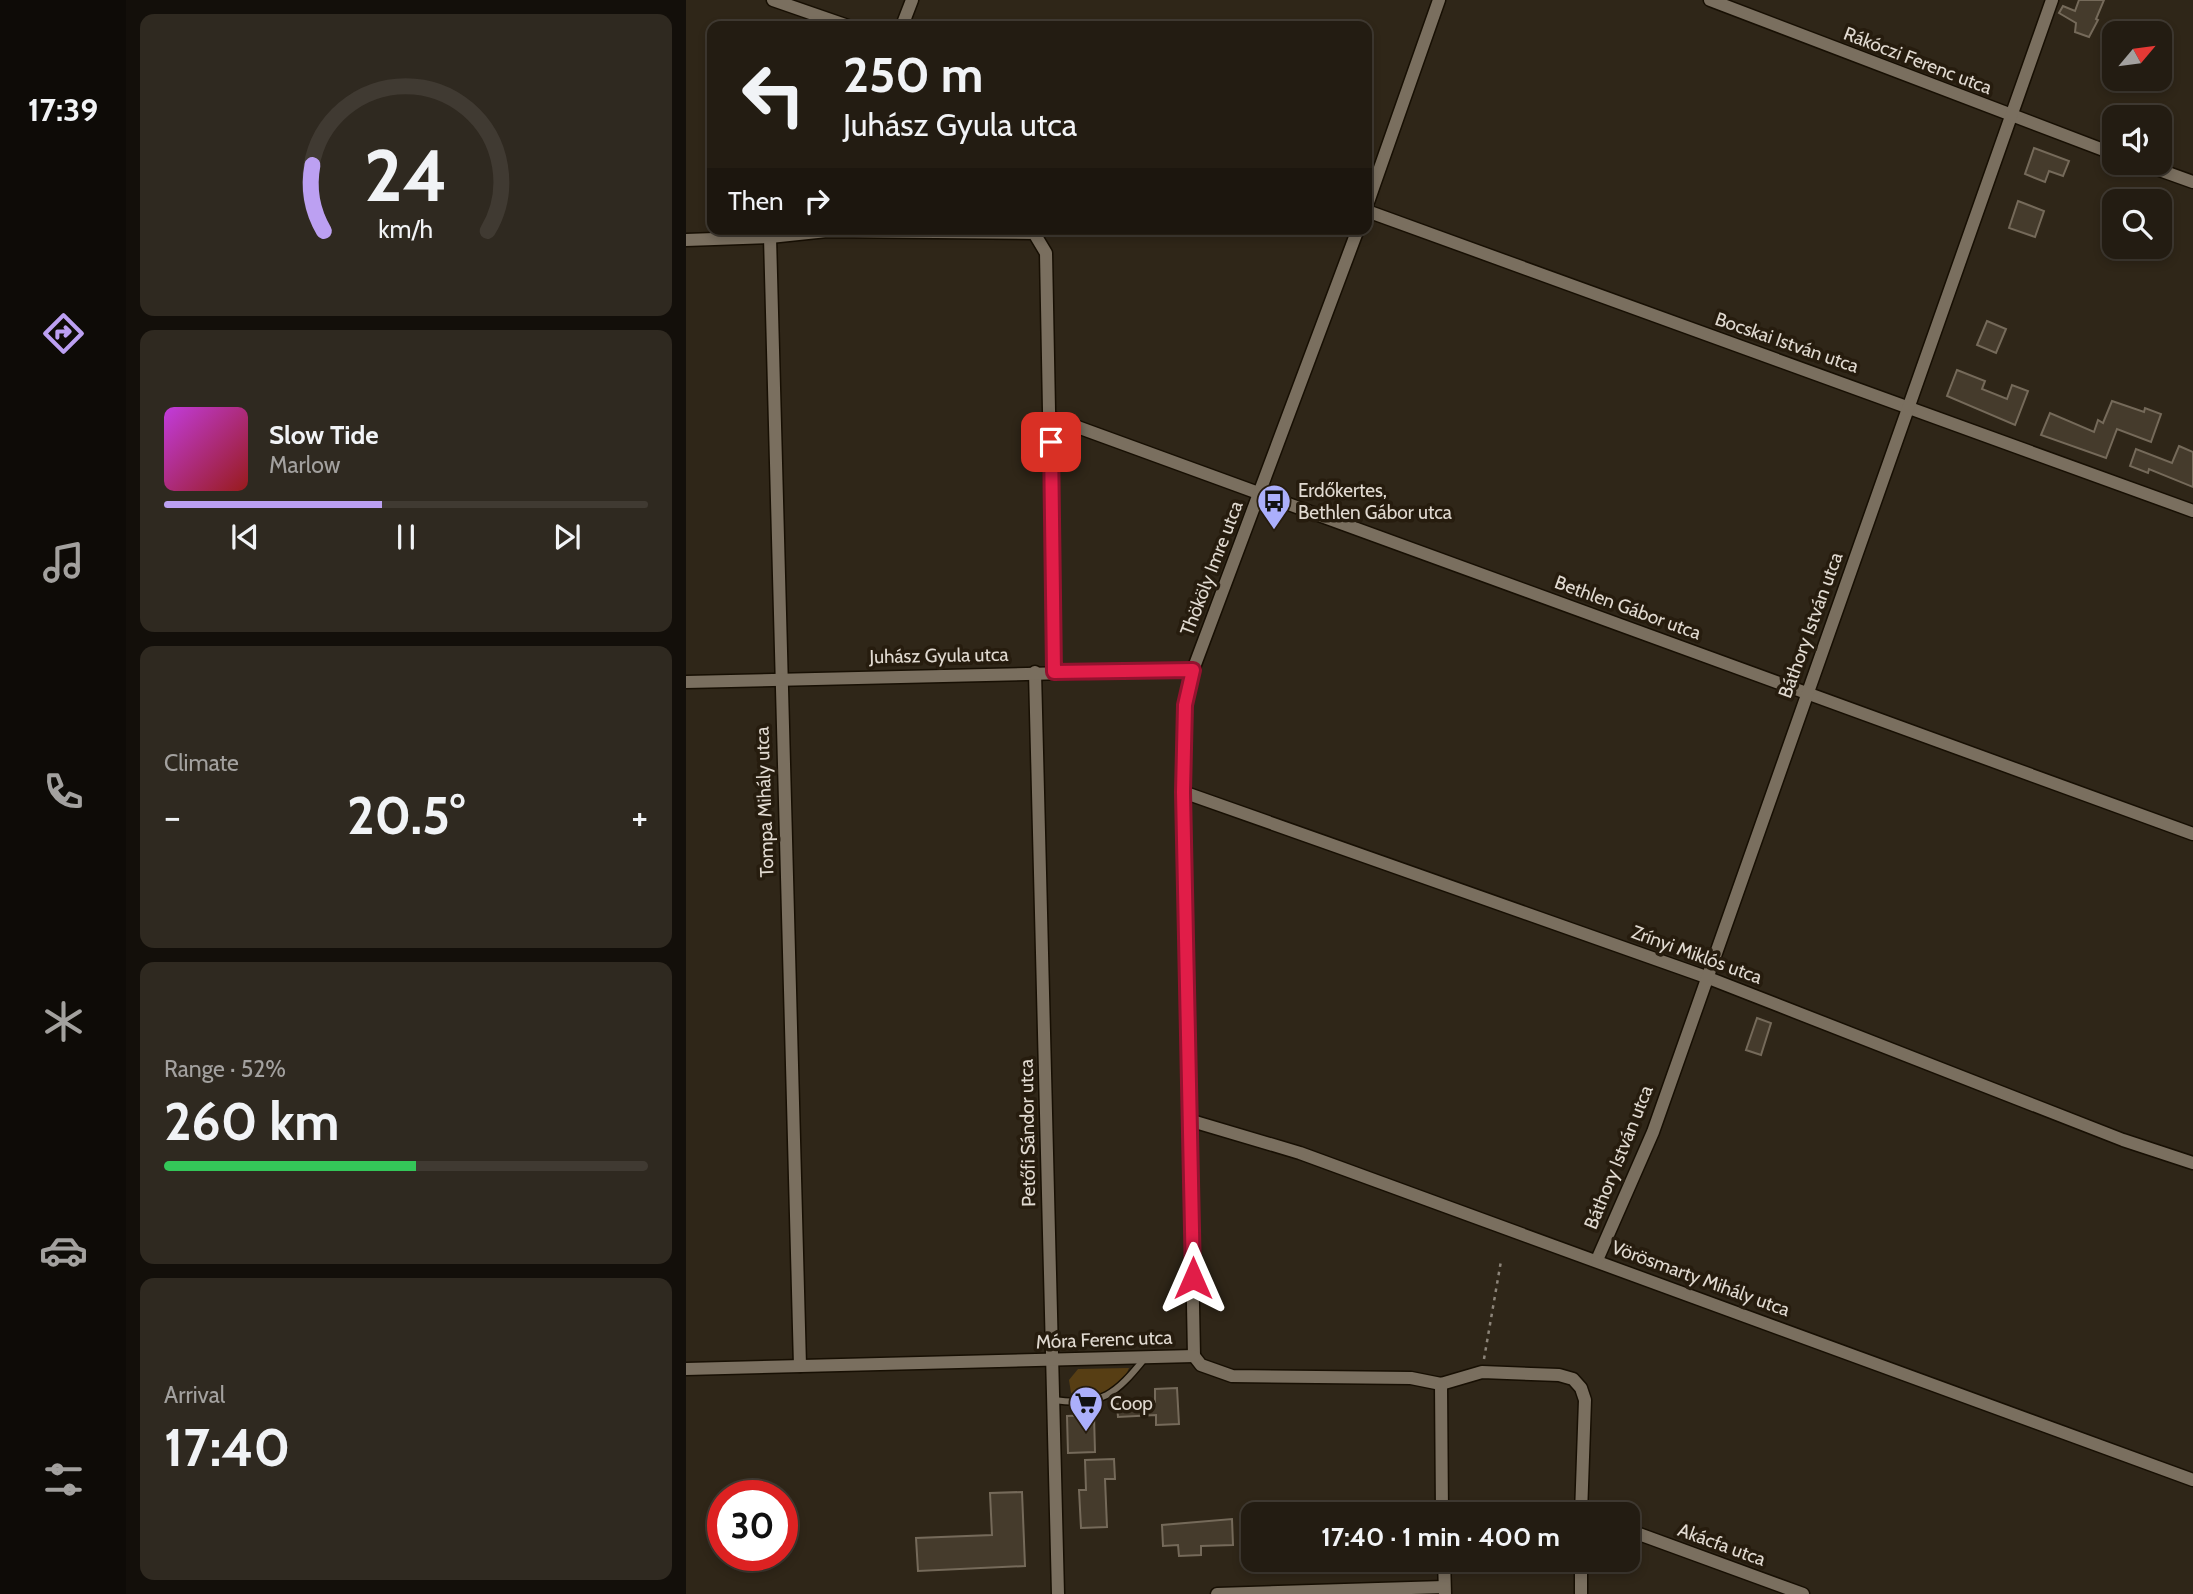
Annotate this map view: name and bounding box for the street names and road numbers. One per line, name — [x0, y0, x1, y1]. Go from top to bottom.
street label: Rákóczi Ferenc utca — [1841, 22, 1995, 99]
street label: Bocskai István utca — [1712, 307, 1862, 378]
street label: Thököly Imre utca — [1175, 497, 1248, 639]
street label: Báthory István utca — [1773, 549, 1848, 701]
street label: Bethlen Gábor utca — [1552, 570, 1704, 645]
street label: Juhász Gyula utca — [868, 643, 1009, 668]
street label: Tompa Mihály utca — [750, 726, 779, 878]
street label: Zrínyi Miklós utca — [1628, 920, 1765, 989]
street label: Petőfi Sándor utca — [1015, 1059, 1040, 1207]
street label: Báthory István utca — [1579, 1082, 1658, 1233]
street label: Vörösmarty Mihály utca — [1609, 1236, 1793, 1321]
street label: Móra Ferenc utca — [1035, 1326, 1173, 1353]
street label: Akácfa utca — [1675, 1518, 1769, 1571]

